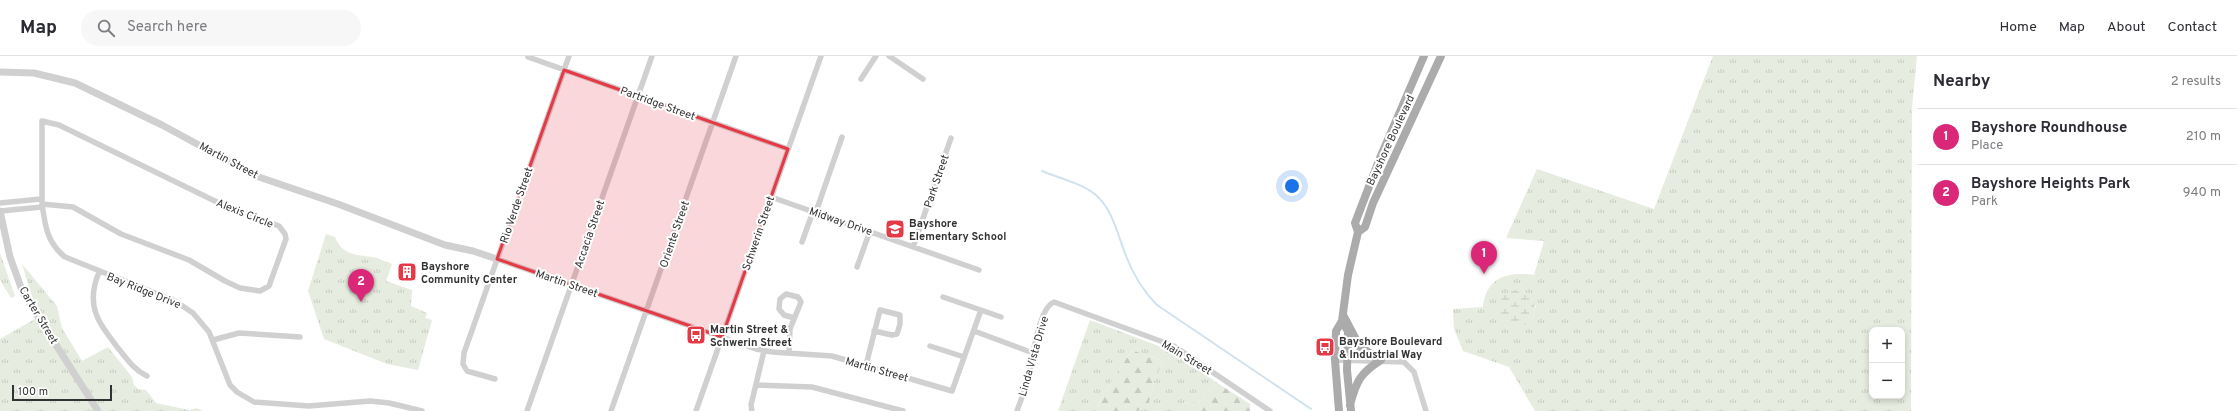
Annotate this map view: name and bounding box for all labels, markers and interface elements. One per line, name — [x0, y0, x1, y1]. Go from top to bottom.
search box — [81, 10, 361, 46]
text: Map — [20, 16, 57, 40]
icon: search — [95, 17, 117, 39]
text: Search here — [127, 18, 207, 37]
text: Home — [2000, 19, 2037, 36]
text: Map — [2059, 19, 2085, 36]
text: About — [2107, 19, 2146, 36]
text: Contact — [2168, 19, 2217, 36]
text: Nearby — [1933, 71, 1990, 93]
text: 2 results — [2171, 74, 2221, 90]
street label: Partridge Street — [618, 84, 697, 124]
street label: Bayshore Boulevard — [1364, 93, 1418, 188]
text: Bayshore Roundhouse — [1971, 119, 2127, 138]
text: 1 — [1943, 129, 1949, 145]
text: 210 m — [2186, 129, 2221, 145]
text: Place — [1971, 138, 2003, 154]
street label: Martin Street — [197, 140, 260, 182]
street label: Park Street — [921, 153, 953, 210]
street label: Rio Verde Street — [497, 165, 537, 245]
text: Bayshore Heights Park — [1971, 175, 2130, 194]
your location — [1282, 176, 1302, 196]
text: 2 — [1942, 185, 1950, 201]
text: 940 m — [2183, 185, 2221, 201]
street label: Schwerin Street — [740, 194, 778, 272]
text: Park — [1971, 194, 1998, 210]
street label: Alexis Circle — [214, 196, 275, 232]
street label: Accacia Street — [572, 198, 608, 270]
street label: Oriente Street — [657, 199, 693, 270]
street label: Midway Drive — [807, 205, 874, 239]
place label: Bayshore Elementary School — [909, 217, 1006, 244]
school or university icon: Bayshore Elementary School — [884, 218, 906, 240]
pin: 1 — [1471, 241, 1497, 274]
place label: Bayshore Community Center — [421, 260, 518, 287]
building icon: Bayshore Community Center — [396, 261, 418, 283]
street label: Martin Street — [534, 267, 600, 301]
pin: 2 — [348, 269, 374, 302]
street label: Bay Ridge Drive — [105, 270, 183, 312]
street label: Carter Street — [15, 284, 61, 347]
street label: Linda Vista Drive — [1016, 314, 1052, 398]
place label: Martin Street & Schwerin Street — [710, 323, 792, 350]
bus stop icon: Martin Street & Schwerin Street — [685, 324, 707, 346]
map controls — [1869, 327, 1905, 399]
button: + — [1869, 327, 1905, 363]
place label: Bayshore Boulevard & Industrial Way — [1339, 335, 1442, 362]
bus stop icon: Bayshore Boulevard & Industrial Way — [1314, 336, 1336, 358]
street label: Main Street — [1159, 337, 1214, 378]
street label: Martin Street — [844, 354, 910, 386]
button: − — [1869, 363, 1905, 399]
scale bar — [12, 383, 112, 402]
text: 100 m — [18, 385, 48, 399]

